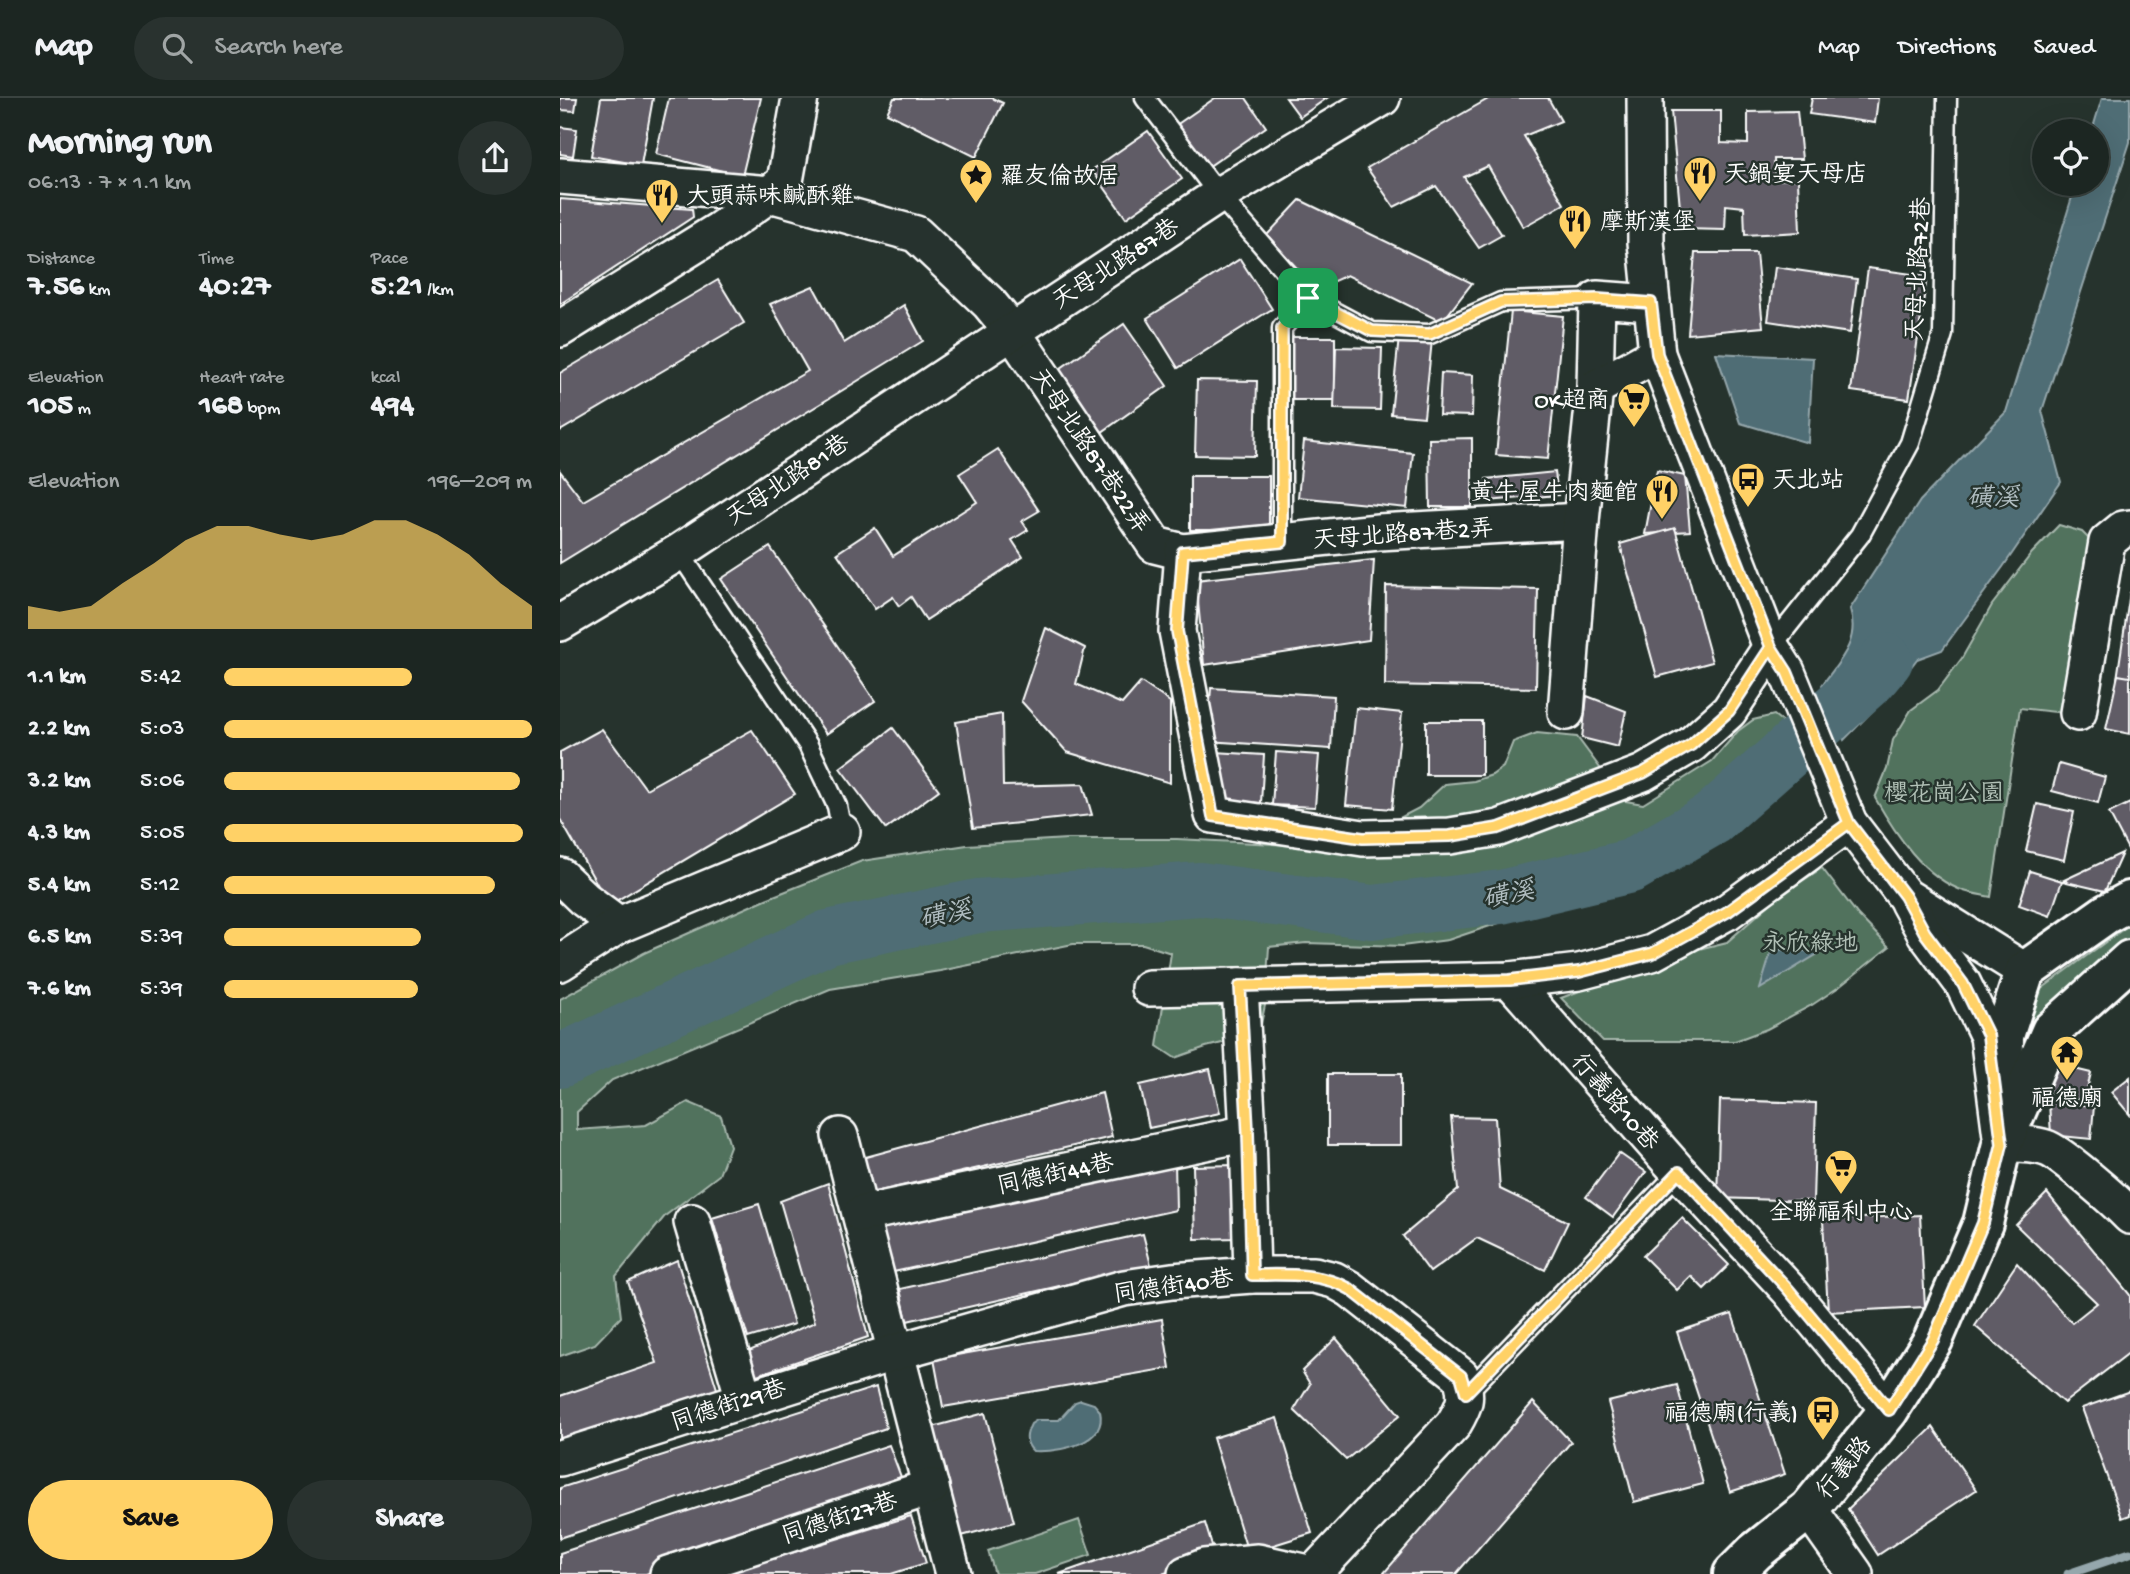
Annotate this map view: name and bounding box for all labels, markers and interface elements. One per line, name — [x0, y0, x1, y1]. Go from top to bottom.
search box — [134, 17, 624, 80]
text: Map — [35, 29, 92, 67]
icon: search — [158, 29, 196, 67]
text: Search here — [214, 33, 343, 64]
text: Map — [1818, 34, 1860, 63]
text: Directions — [1898, 34, 1996, 63]
text: Saved — [2034, 34, 2095, 63]
map controls — [2032, 119, 2109, 196]
button: locate — [2032, 119, 2109, 196]
button: share — [458, 121, 532, 195]
text: Morning run — [28, 122, 212, 166]
restaurant icon: 天鍋宴天母店 — [1681, 154, 1719, 203]
place icon: 羅友倫故居 — [957, 156, 995, 205]
place label: 天鍋宴天母店 — [1724, 161, 1868, 191]
place label: 羅友倫故居 — [1000, 163, 1120, 193]
text: 06:13 · 7 × 1.1 km — [28, 170, 191, 197]
restaurant icon: 大頭蒜味鹹酥雞 — [643, 176, 681, 225]
place label: 大頭蒜味鹹酥雞 — [686, 183, 854, 213]
street label: 天母北路72巷 — [1900, 196, 1939, 342]
restaurant icon: 摩斯漢堡 — [1556, 202, 1594, 251]
place label: 摩斯漢堡 — [1600, 209, 1696, 239]
street label: 天母北路87巷 — [1047, 212, 1186, 318]
text: Distance — [28, 248, 95, 271]
text: Time — [199, 248, 234, 271]
text: Pace — [371, 248, 408, 271]
pin — [1278, 268, 1338, 328]
text: 7.56 — [28, 271, 84, 306]
text: 40:27 — [199, 271, 270, 306]
text: 5:21 — [371, 271, 423, 306]
text: km — [84, 279, 110, 302]
text: /km — [423, 279, 454, 302]
icon: arrive — [1289, 279, 1327, 317]
street label: 天母北路87巷22弄 — [1022, 363, 1156, 540]
text: Elevation — [28, 367, 104, 390]
text: Heart rate — [199, 367, 284, 390]
text: kcal — [371, 367, 400, 390]
supermarket icon: OK超商 — [1615, 380, 1653, 429]
place label: OK超商 — [1534, 387, 1610, 417]
text: 105 — [28, 390, 73, 425]
text: 168 — [199, 390, 243, 425]
text: 494 — [371, 390, 414, 425]
text: m — [73, 398, 91, 421]
text: bpm — [243, 398, 280, 421]
street label: 天母北路81巷 — [721, 428, 856, 534]
bus stop icon: 天北站 — [1729, 460, 1767, 509]
place label: 天北站 — [1772, 468, 1844, 497]
text: Elevation — [28, 469, 119, 496]
text: 196–209 m — [428, 469, 532, 496]
restaurant icon: 黃牛屋牛肉麵館 — [1643, 472, 1681, 521]
place label: 黃牛屋牛肉麵館 — [1470, 479, 1638, 509]
water label: 磺溪 — [1967, 483, 2021, 516]
street label: 天母北路87巷2弄 — [1312, 514, 1495, 557]
text: 1.1 km — [28, 664, 86, 691]
text: 5:42 — [140, 664, 181, 691]
text: 2.2 km — [28, 716, 90, 743]
text: 5:03 — [140, 716, 184, 743]
text: 3.2 km — [28, 768, 90, 795]
text: 5:06 — [140, 768, 184, 795]
park label: 櫻花崗公園 — [1884, 780, 2004, 810]
text: 4.3 km — [28, 820, 90, 847]
text: 5:05 — [140, 820, 184, 847]
text: 5.4 km — [28, 872, 90, 899]
text: 5:12 — [140, 872, 180, 899]
water label: 磺溪 — [1480, 875, 1539, 918]
water label: 磺溪 — [917, 895, 976, 938]
text: 6.5 km — [28, 924, 91, 951]
text: 5:39 — [140, 924, 183, 951]
park label: 永欣綠地 — [1762, 930, 1858, 960]
text: 7.6 km — [28, 976, 91, 1003]
text: 5:39 — [140, 976, 183, 1003]
temple icon: 福德廟 — [2048, 1033, 2086, 1082]
street label: 行義路10巷 — [1563, 1047, 1665, 1158]
place label: 福德廟 — [2031, 1085, 2103, 1115]
supermarket icon: 全聯福利中心 — [1822, 1147, 1860, 1196]
street label: 同德街44巷 — [994, 1149, 1117, 1203]
place label: 全聯福利中心 — [1769, 1199, 1913, 1229]
street label: 同德街40巷 — [1111, 1265, 1235, 1311]
street label: 同德街29巷 — [667, 1374, 791, 1440]
bus stop icon: 福德廟(行義) — [1804, 1393, 1842, 1442]
place label: 福德廟(行義) — [1664, 1400, 1798, 1430]
street label: 行義路 — [1810, 1431, 1880, 1506]
button: Save — [28, 1480, 273, 1560]
button: Share — [287, 1480, 532, 1560]
street label: 同德街27巷 — [778, 1487, 902, 1553]

